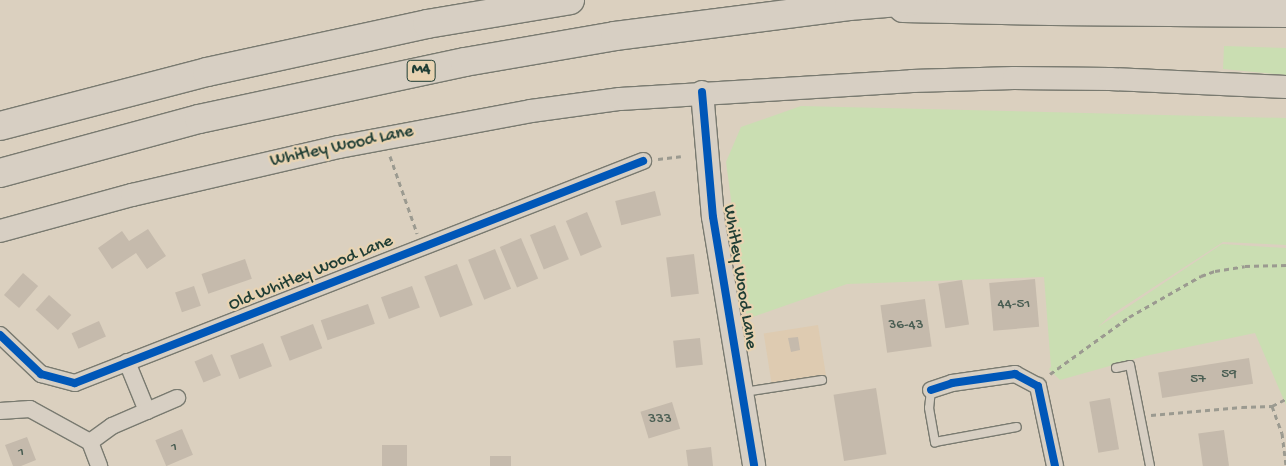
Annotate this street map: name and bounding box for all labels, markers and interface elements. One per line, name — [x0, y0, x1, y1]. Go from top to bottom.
road number: M4 — [406, 58, 436, 84]
street label: Whitley Wood Lane — [268, 121, 416, 173]
street label: Whitley Wood Lane — [717, 203, 761, 351]
street label: Old Whitley Wood Lane — [226, 231, 396, 317]
house number: 44-51 — [998, 296, 1030, 314]
house number: 36-43 — [889, 317, 923, 335]
house number: 59 — [1221, 366, 1237, 384]
house number: 57 — [1190, 371, 1206, 389]
house number: 333 — [648, 411, 672, 429]
house number: 1 — [171, 439, 177, 457]
house number: 1 — [18, 444, 24, 462]

